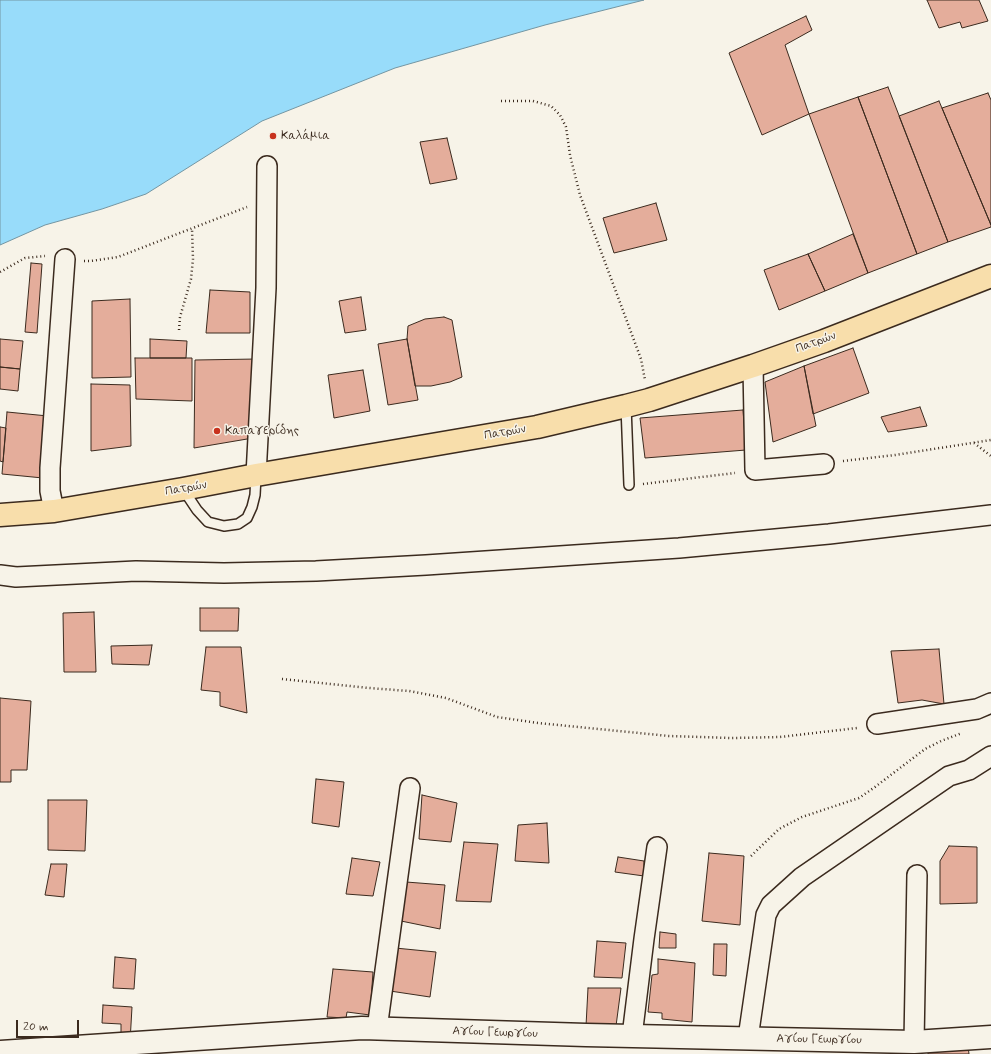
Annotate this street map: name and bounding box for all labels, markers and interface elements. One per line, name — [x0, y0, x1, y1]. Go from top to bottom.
place label: Καλάμια — [281, 129, 330, 143]
marker: Καλάμια — [268, 131, 278, 141]
street label: Πατρών — [794, 329, 838, 357]
street label: Πατρών — [483, 422, 527, 444]
place label: Καπαγερίδης — [225, 424, 299, 438]
marker: Καπαγερίδης — [212, 426, 222, 436]
street label: Πατρών — [164, 478, 208, 500]
scale bar — [18, 1012, 81, 1038]
text: 20 m — [23, 1019, 49, 1035]
street label: Αγίου Γεωργίου — [452, 1024, 538, 1042]
street label: Αγίου Γεωργίου — [776, 1032, 862, 1048]

